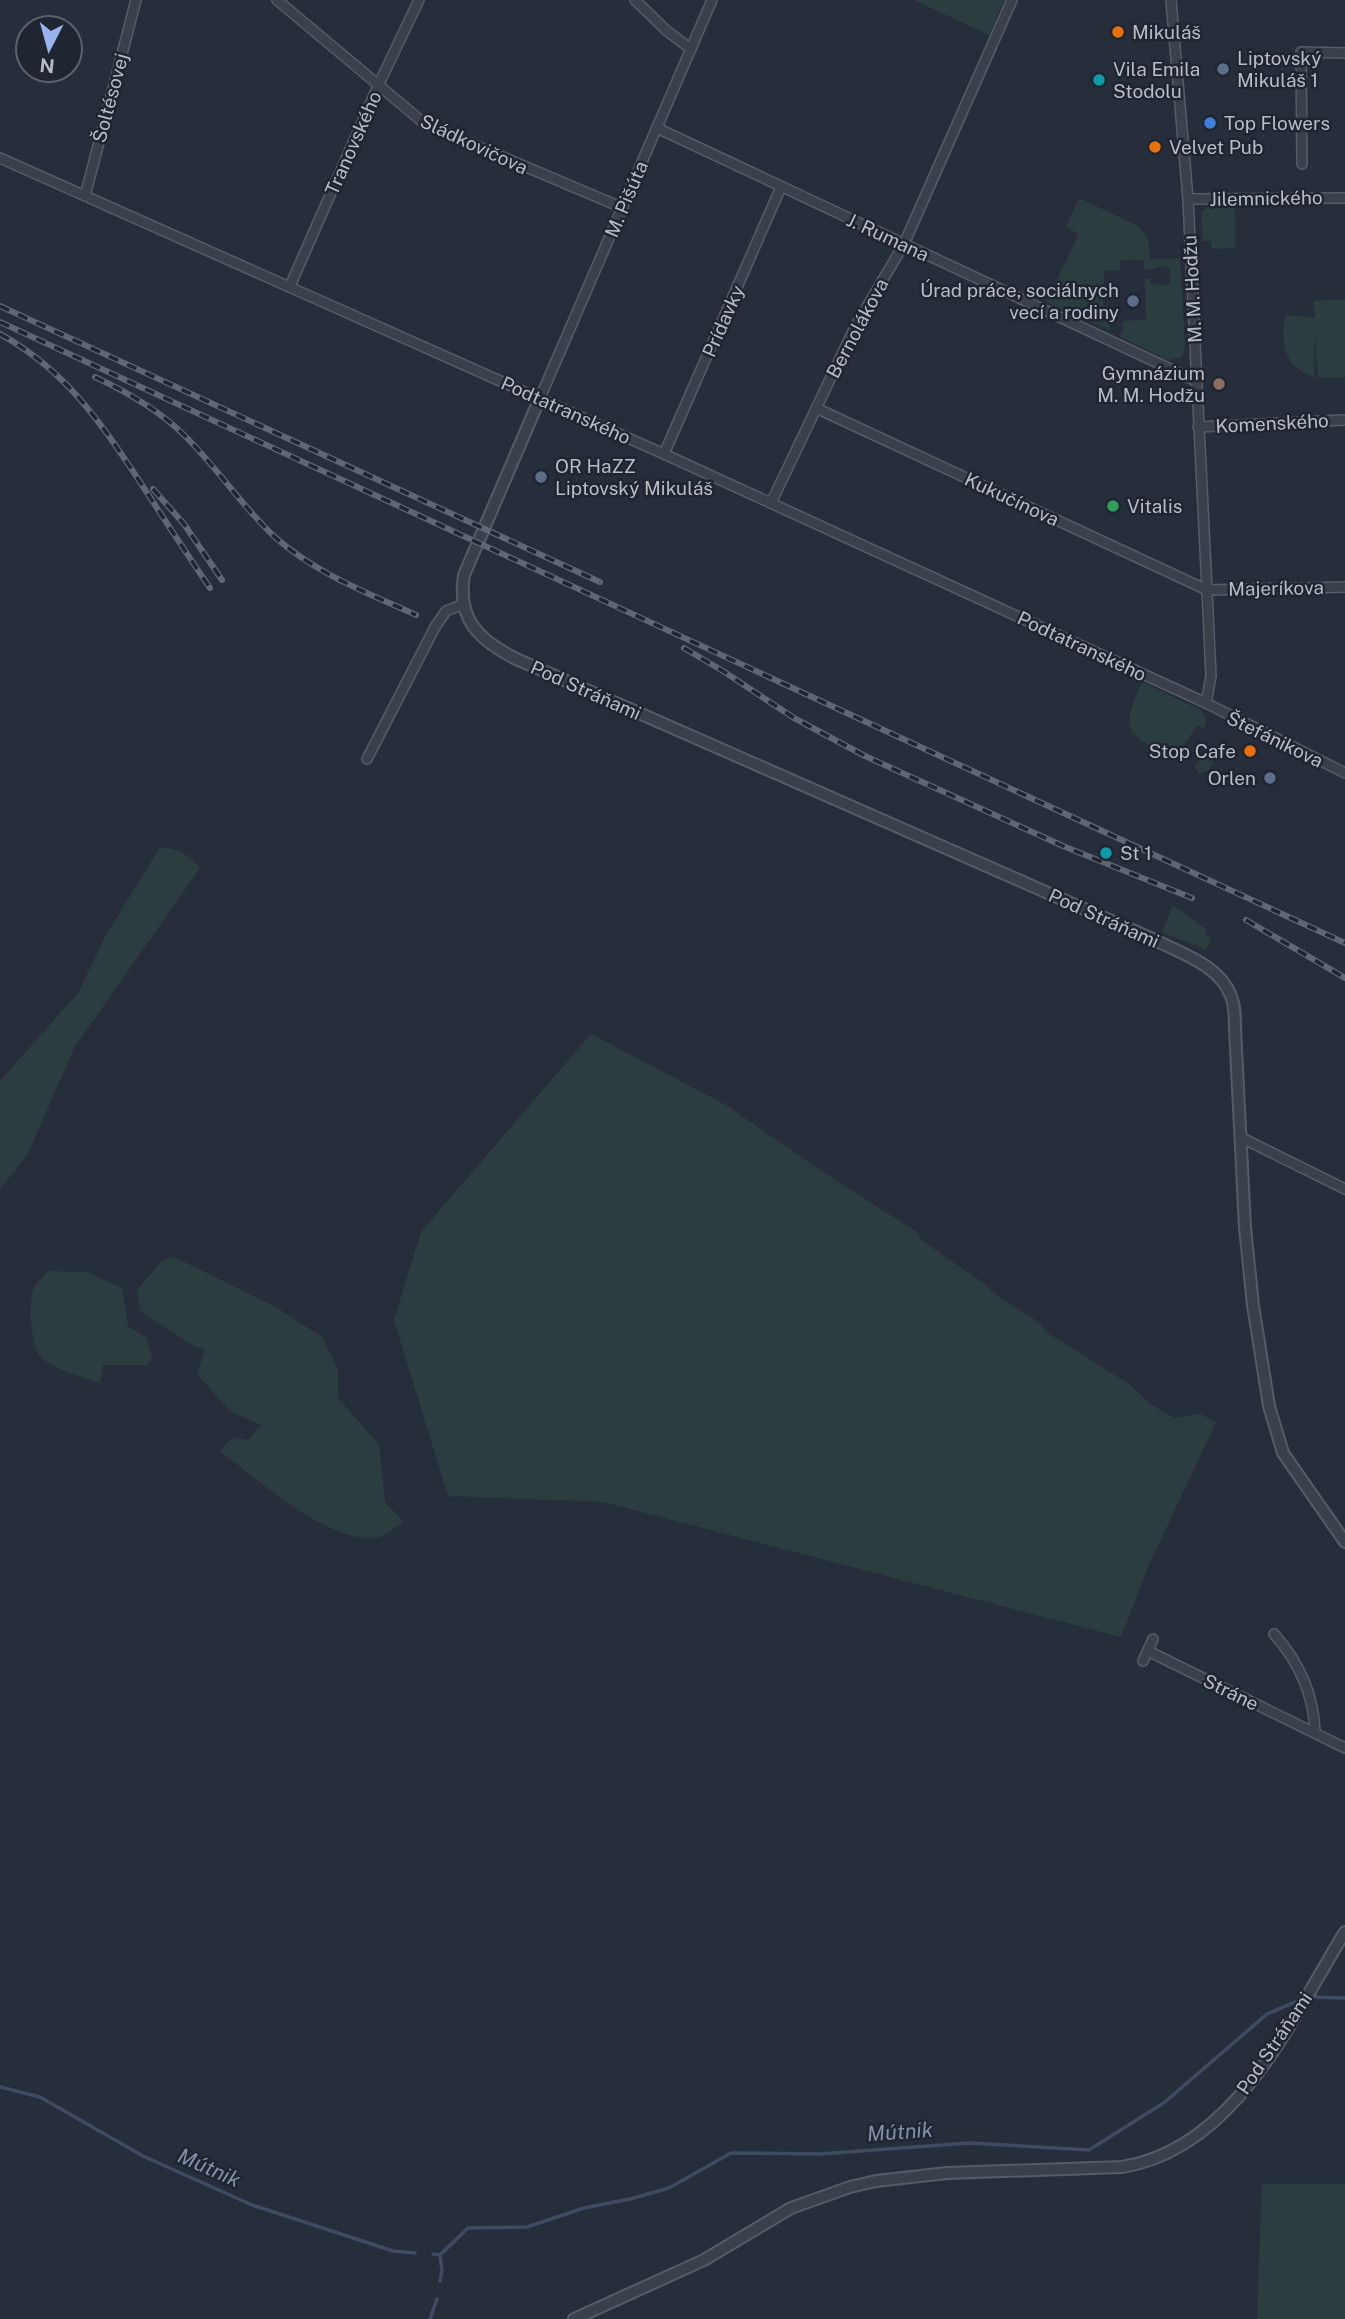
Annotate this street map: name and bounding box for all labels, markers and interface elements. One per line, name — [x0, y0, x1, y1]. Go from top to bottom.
north arrow — [14, 14, 84, 84]
place label: Mikuláš — [1132, 21, 1201, 43]
marker: Mikuláš — [1110, 24, 1126, 40]
place label: Liptovský Mikuláš 1 — [1237, 47, 1321, 91]
street label: Šoltésovej — [88, 51, 132, 145]
text: N — [39, 54, 56, 78]
place label: Vila Emila Stodolu — [1113, 58, 1200, 102]
marker: Liptovský Mikuláš 1 — [1215, 61, 1231, 77]
marker: Vila Emila Stodolu — [1091, 72, 1107, 88]
street label: Tranovského — [320, 88, 386, 198]
street label: Sládkovičova — [417, 109, 531, 179]
place label: Top Flowers — [1224, 112, 1330, 134]
marker: Top Flowers — [1202, 115, 1218, 131]
place label: Velvet Pub — [1169, 136, 1263, 158]
marker: Velvet Pub — [1147, 139, 1163, 155]
street label: M. Pišúta — [600, 157, 652, 241]
street label: Jilemnického — [1209, 186, 1323, 210]
street label: J. Rumana — [843, 208, 933, 266]
street label: M. M. Hodžu — [1178, 235, 1206, 343]
street label: Bernolákova — [822, 274, 892, 382]
place label: Úrad práce, sociálnych vecí a rodiny — [920, 279, 1119, 323]
street label: Prídavky — [697, 282, 749, 360]
marker: Úrad práce, sociálnych vecí a rodiny — [1125, 293, 1141, 309]
place label: Gymnázium M. M. Hodžu — [1097, 362, 1205, 406]
street label: Podtatranského — [498, 372, 634, 448]
marker: Gymnázium M. M. Hodžu — [1211, 376, 1227, 392]
street label: Komenského — [1215, 409, 1329, 437]
place label: OR HaZZ Liptovský Mikuláš — [555, 455, 713, 499]
street label: Kukučínova — [961, 468, 1063, 530]
marker: OR HaZZ Liptovský Mikuláš — [533, 469, 549, 485]
place label: Vitalis — [1127, 495, 1182, 517]
marker: Vitalis — [1105, 498, 1121, 514]
street label: Majeríkova — [1228, 576, 1324, 600]
street label: Podtatranského — [1014, 607, 1150, 685]
street label: Pod Stráňami — [527, 656, 645, 724]
street label: Štefánikova — [1223, 706, 1327, 772]
place label: Stop Cafe — [1149, 740, 1236, 762]
marker: Stop Cafe — [1242, 743, 1258, 759]
place label: Orlen — [1208, 767, 1256, 789]
marker: Orlen — [1262, 770, 1278, 786]
place label: St 1 — [1120, 842, 1152, 864]
marker: St 1 — [1098, 845, 1114, 861]
street label: Pod Stráňami — [1045, 884, 1163, 952]
street label: Stráne — [1200, 1669, 1262, 1715]
street label: Pod Stráňami — [1232, 1988, 1316, 2098]
water label: Mútnik — [866, 2117, 934, 2146]
water label: Mútnik — [174, 2143, 245, 2193]

